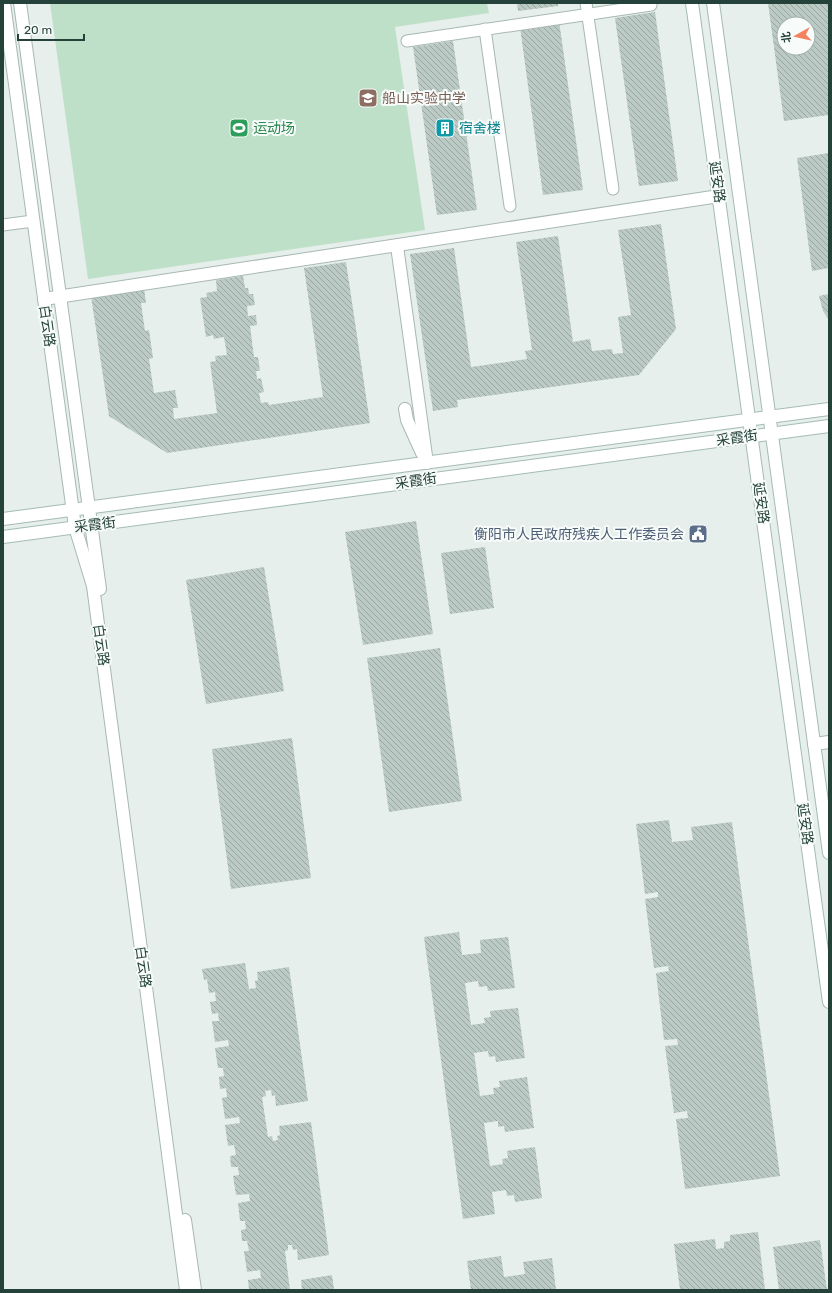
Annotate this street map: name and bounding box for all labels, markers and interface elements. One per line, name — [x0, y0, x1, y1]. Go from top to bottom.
scale bar — [18, 16, 84, 42]
north arrow — [776, 16, 816, 56]
text: 20 m — [24, 23, 52, 37]
text: 北 — [779, 31, 794, 44]
school or university icon: 船山实验中学 — [357, 87, 379, 109]
place label: 船山实验中学 — [382, 90, 466, 107]
sports icon: 运动场 — [228, 117, 250, 139]
building icon: 宿舍楼 — [434, 117, 456, 139]
place label: 运动场 — [253, 120, 295, 137]
place label: 宿舍楼 — [459, 120, 501, 137]
street label: 延安路 — [706, 160, 728, 204]
street label: 白云路 — [36, 304, 58, 348]
street label: 采霞街 — [715, 427, 759, 449]
street label: 采霞街 — [394, 470, 438, 492]
street label: 延安路 — [750, 481, 772, 525]
street label: 采霞街 — [73, 514, 117, 536]
public building icon: 衡阳市人民政府残疾人工作委员会 — [687, 523, 709, 545]
place label: 衡阳市人民政府残疾人工作委员会 — [474, 526, 684, 543]
street label: 白云路 — [90, 623, 112, 667]
street label: 延安路 — [794, 802, 816, 846]
street label: 白云路 — [132, 945, 154, 989]

